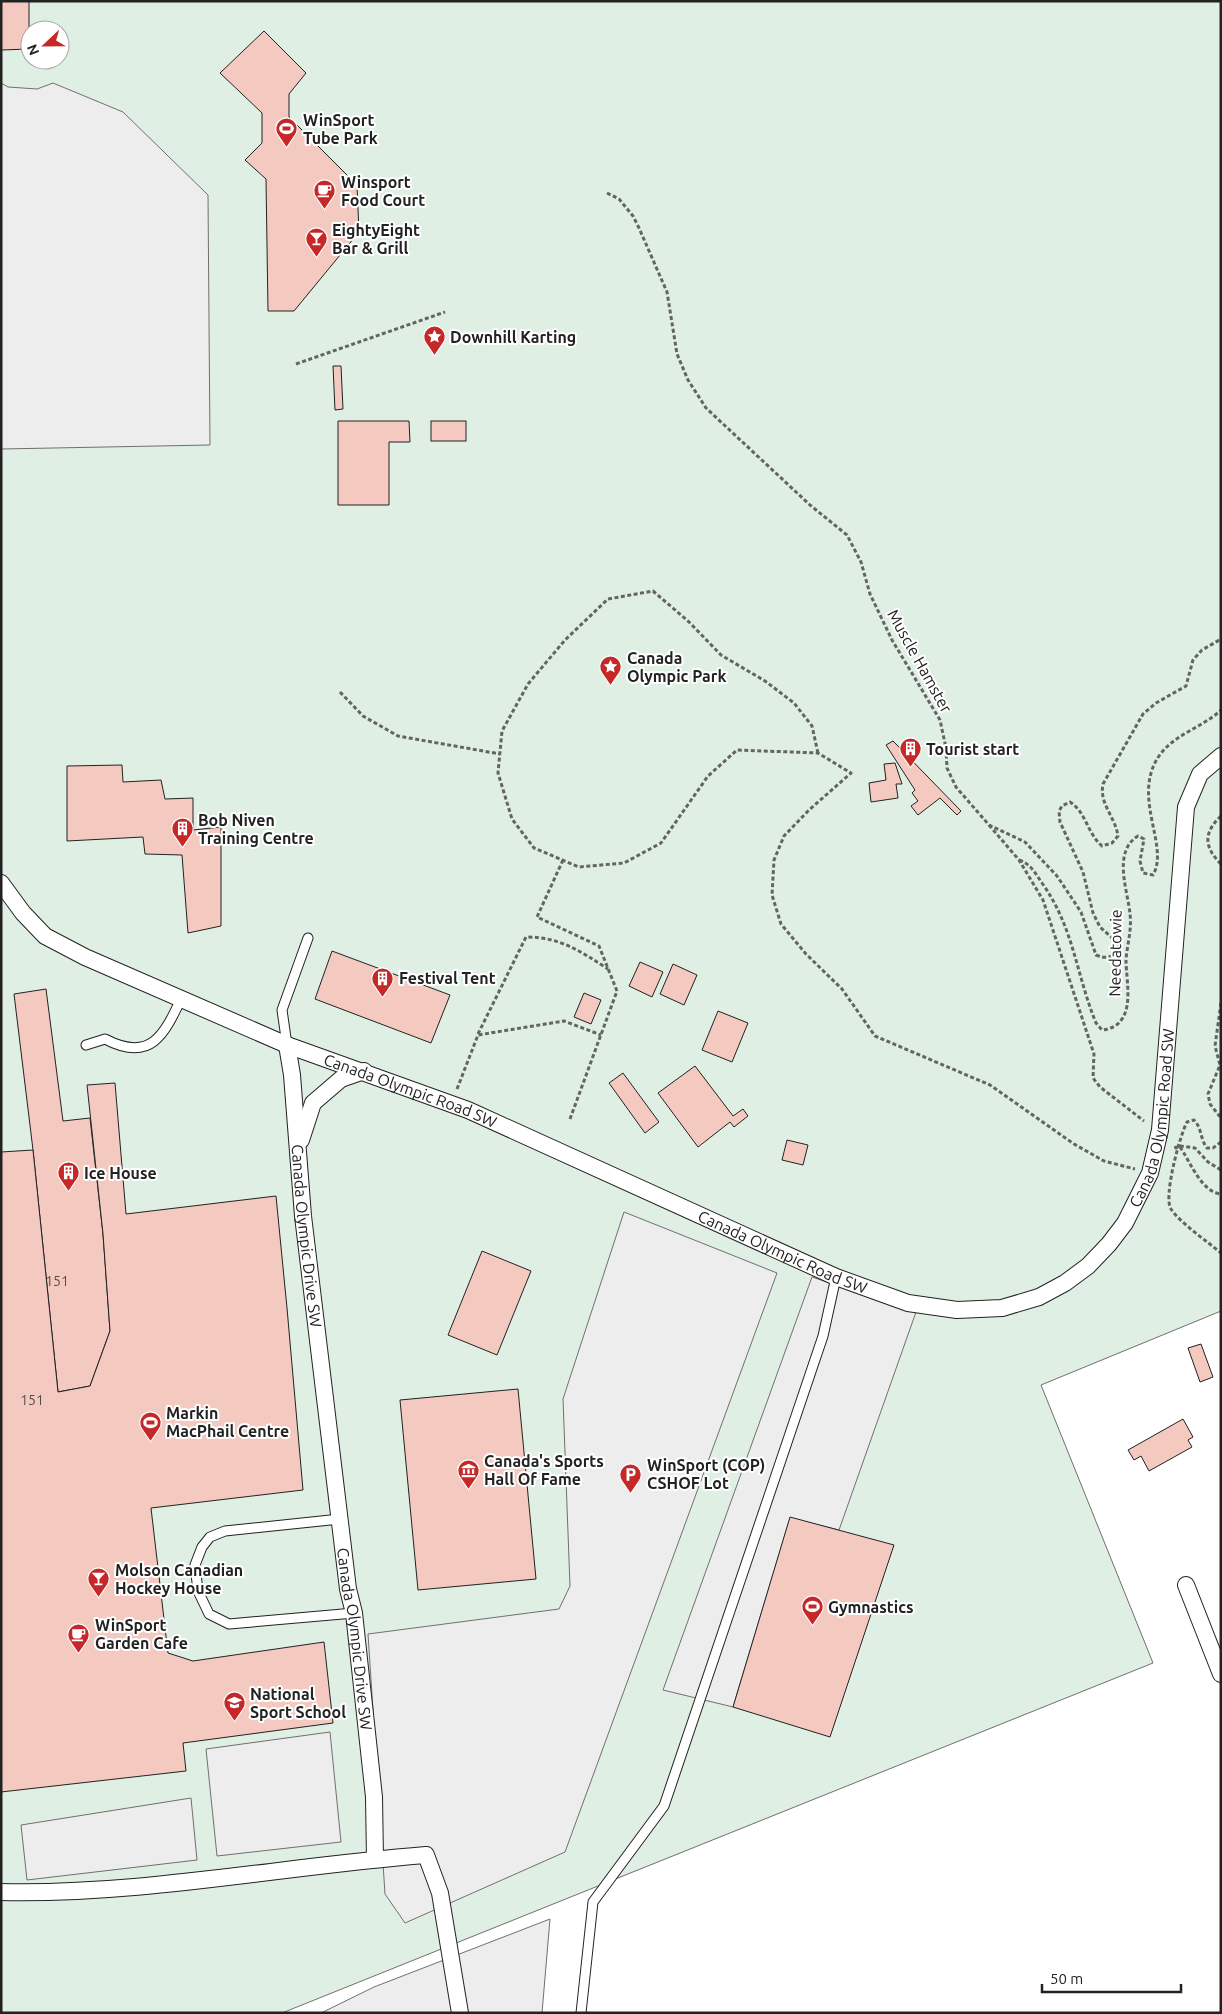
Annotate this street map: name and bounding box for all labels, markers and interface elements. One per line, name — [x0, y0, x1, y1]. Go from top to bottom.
north arrow — [20, 20, 70, 70]
text: N — [24, 42, 42, 58]
place label: WinSport Tube Park — [303, 111, 378, 147]
sports icon: WinSport Tube Park — [275, 117, 299, 148]
place label: Winsport Food Court — [341, 173, 425, 209]
cafe icon: Winsport Food Court — [313, 179, 337, 210]
place label: EightyEight Bar & Grill — [332, 221, 420, 257]
bar icon: EightyEight Bar & Grill — [304, 227, 328, 258]
place icon: Downhill Karting — [422, 325, 446, 356]
place label: Downhill Karting — [450, 328, 576, 346]
street label: Muscle Hamster — [884, 606, 956, 716]
place label: Canada Olympic Park — [627, 649, 726, 685]
place icon: Canada Olympic Park — [599, 655, 623, 686]
building icon: Tourist start — [898, 737, 922, 768]
place label: Tourist start — [926, 740, 1019, 758]
place label: Bob Niven Training Centre — [198, 811, 314, 847]
building icon: Bob Niven Training Centre — [170, 817, 194, 848]
street label: Needatowie — [1105, 909, 1125, 997]
building icon: Festival Tent — [371, 966, 395, 997]
place label: Festival Tent — [399, 969, 496, 987]
street label: Canada Olympic Road SW — [1125, 1028, 1177, 1210]
street label: Canada Olympic Road SW — [322, 1050, 500, 1131]
street label: Canada Olympic Drive SW — [288, 1144, 325, 1329]
building icon: Ice House — [56, 1161, 80, 1192]
place label: Ice House — [84, 1164, 157, 1182]
street label: Canada Olympic Road SW — [695, 1207, 870, 1297]
house number: 151 — [45, 1273, 69, 1289]
house number: 151 — [20, 1392, 44, 1408]
place label: Markin MacPhail Centre — [166, 1404, 289, 1440]
sports icon: Markin MacPhail Centre — [138, 1410, 162, 1441]
place label: Canada's Sports Hall Of Fame — [484, 1452, 604, 1488]
place label: WinSport (COP) CSHOF Lot — [647, 1456, 765, 1492]
museum icon: Canada's Sports Hall Of Fame — [456, 1458, 480, 1489]
parking icon: WinSport (COP) CSHOF Lot — [619, 1462, 643, 1493]
street label: Canada Olympic Drive SW — [334, 1547, 376, 1731]
place label: Molson Canadian Hockey House — [115, 1561, 243, 1597]
bar icon: Molson Canadian Hockey House — [87, 1567, 111, 1598]
sports icon: Gymnastics — [800, 1595, 824, 1626]
place label: Gymnastics — [828, 1598, 914, 1616]
place label: WinSport Garden Cafe — [95, 1616, 188, 1652]
cafe icon: WinSport Garden Cafe — [67, 1622, 91, 1653]
place label: National Sport School — [250, 1685, 346, 1721]
school or university icon: National Sport School — [222, 1691, 246, 1722]
scale bar — [1042, 1962, 1181, 1994]
text: 50 m — [1050, 1970, 1083, 1987]

